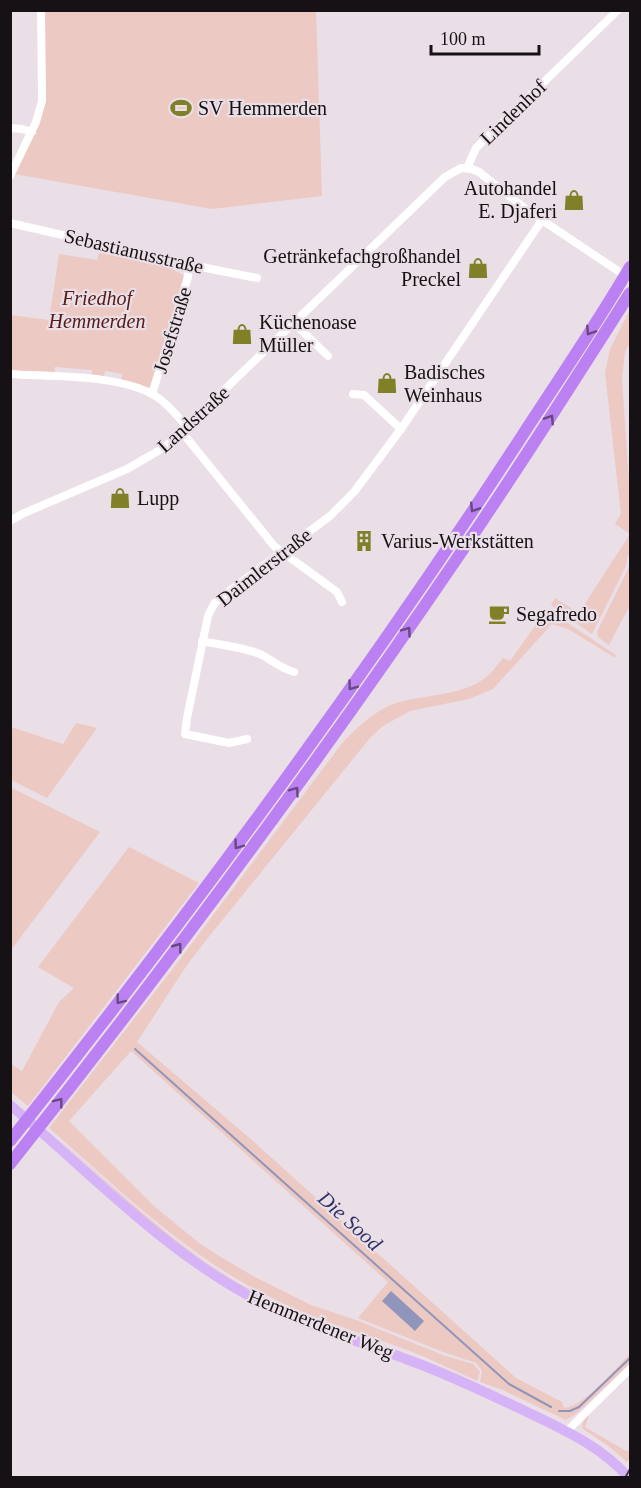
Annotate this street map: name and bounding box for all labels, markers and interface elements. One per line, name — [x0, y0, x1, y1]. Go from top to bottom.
scale bar — [431, 18, 539, 56]
text: 100 m — [440, 29, 486, 49]
street label: Lindenhof — [475, 75, 551, 149]
sports icon: SV Hemmerden — [169, 96, 193, 120]
place label: SV Hemmerden — [198, 97, 327, 119]
place label: Autohandel E. Djaferi — [464, 177, 557, 223]
shop icon: Autohandel E. Djaferi — [562, 188, 586, 212]
street label: Sebastianusstraße — [62, 224, 206, 278]
place label: Getränkefachgroßhandel Preckel — [263, 245, 461, 290]
shop icon: Getränkefachgroßhandel Preckel — [466, 256, 490, 280]
street label: Josefstraße — [148, 284, 196, 376]
park label: Friedhof Hemmerden — [47, 287, 146, 332]
place label: Küchenoase Müller — [259, 311, 357, 356]
shop icon: Küchenoase Müller — [230, 322, 254, 346]
one-way arrow — [585, 325, 597, 335]
place label: Badisches Weinhaus — [404, 361, 485, 406]
shop icon: Badisches Weinhaus — [375, 371, 399, 395]
street label: Landstraße — [153, 381, 233, 457]
one-way arrow — [542, 415, 554, 425]
shop icon: Lupp — [108, 486, 132, 510]
place label: Lupp — [137, 487, 179, 510]
one-way arrow — [471, 502, 482, 513]
street label: Daimlerstraße — [213, 523, 316, 611]
building icon: Varius-Werkstätten — [352, 529, 376, 553]
place label: Varius-Werkstätten — [381, 530, 534, 552]
cafe icon: Segafredo — [487, 602, 511, 626]
place label: Segafredo — [516, 603, 597, 626]
one-way arrow — [400, 627, 411, 638]
one-way arrow — [348, 680, 359, 691]
one-way arrow — [287, 786, 298, 797]
one-way arrow — [235, 838, 246, 849]
one-way arrow — [171, 943, 182, 954]
one-way arrow — [117, 993, 128, 1004]
one-way arrow — [52, 1097, 63, 1108]
water label: Die Sood — [312, 1185, 387, 1256]
street label: Hemmerdener Weg — [245, 1285, 397, 1364]

